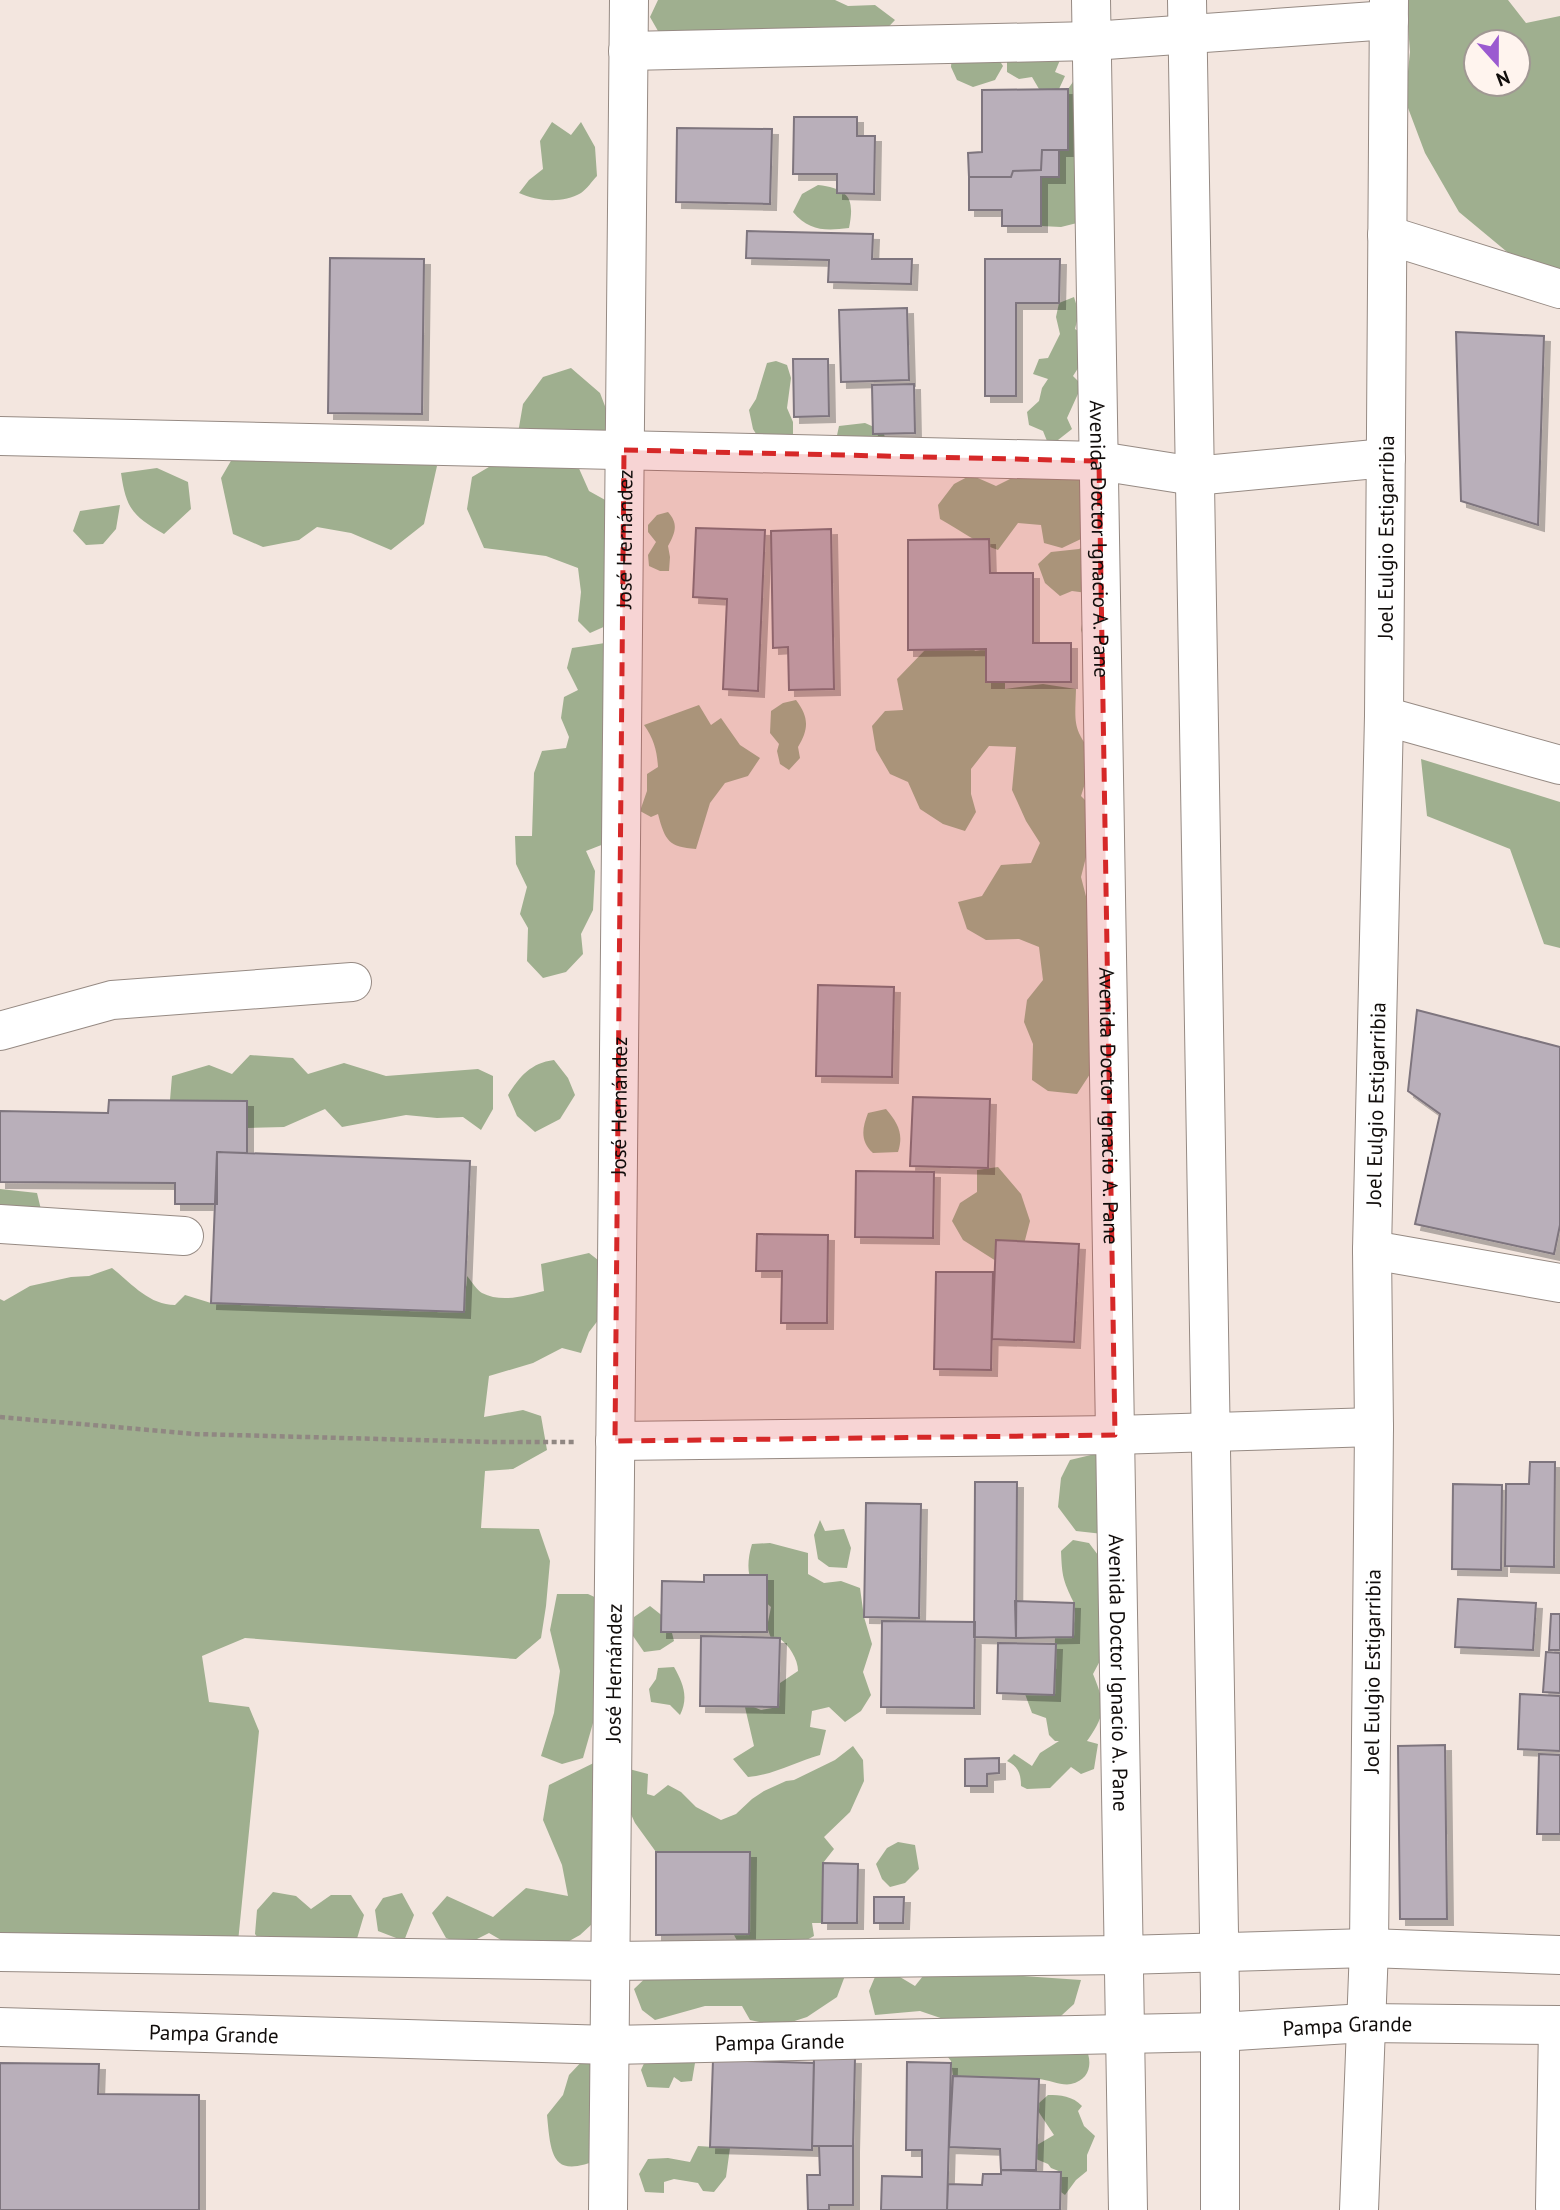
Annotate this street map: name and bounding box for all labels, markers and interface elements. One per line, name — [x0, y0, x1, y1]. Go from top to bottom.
north arrow — [1462, 28, 1532, 98]
text: N — [1493, 65, 1513, 92]
street label: Avenida Doctor Ignacio A. Pane — [1084, 400, 1116, 678]
street label: Joel Eulgio Estigarribia — [1371, 435, 1399, 641]
street label: José Hernández — [610, 469, 638, 610]
street label: Avenida Doctor Ignacio A. Pane — [1094, 967, 1125, 1245]
street label: Joel Eulgio Estigarribia — [1359, 1002, 1391, 1208]
street label: José Hernández — [604, 1036, 633, 1177]
street label: Avenida Doctor Ignacio A. Pane — [1103, 1534, 1135, 1812]
street label: Joel Eulgio Estigarribia — [1357, 1569, 1386, 1774]
street label: José Hernández — [599, 1603, 627, 1744]
street label: Pampa Grande — [1282, 2009, 1412, 2042]
street label: Pampa Grande — [149, 2018, 279, 2049]
street label: Pampa Grande — [715, 2027, 845, 2056]

